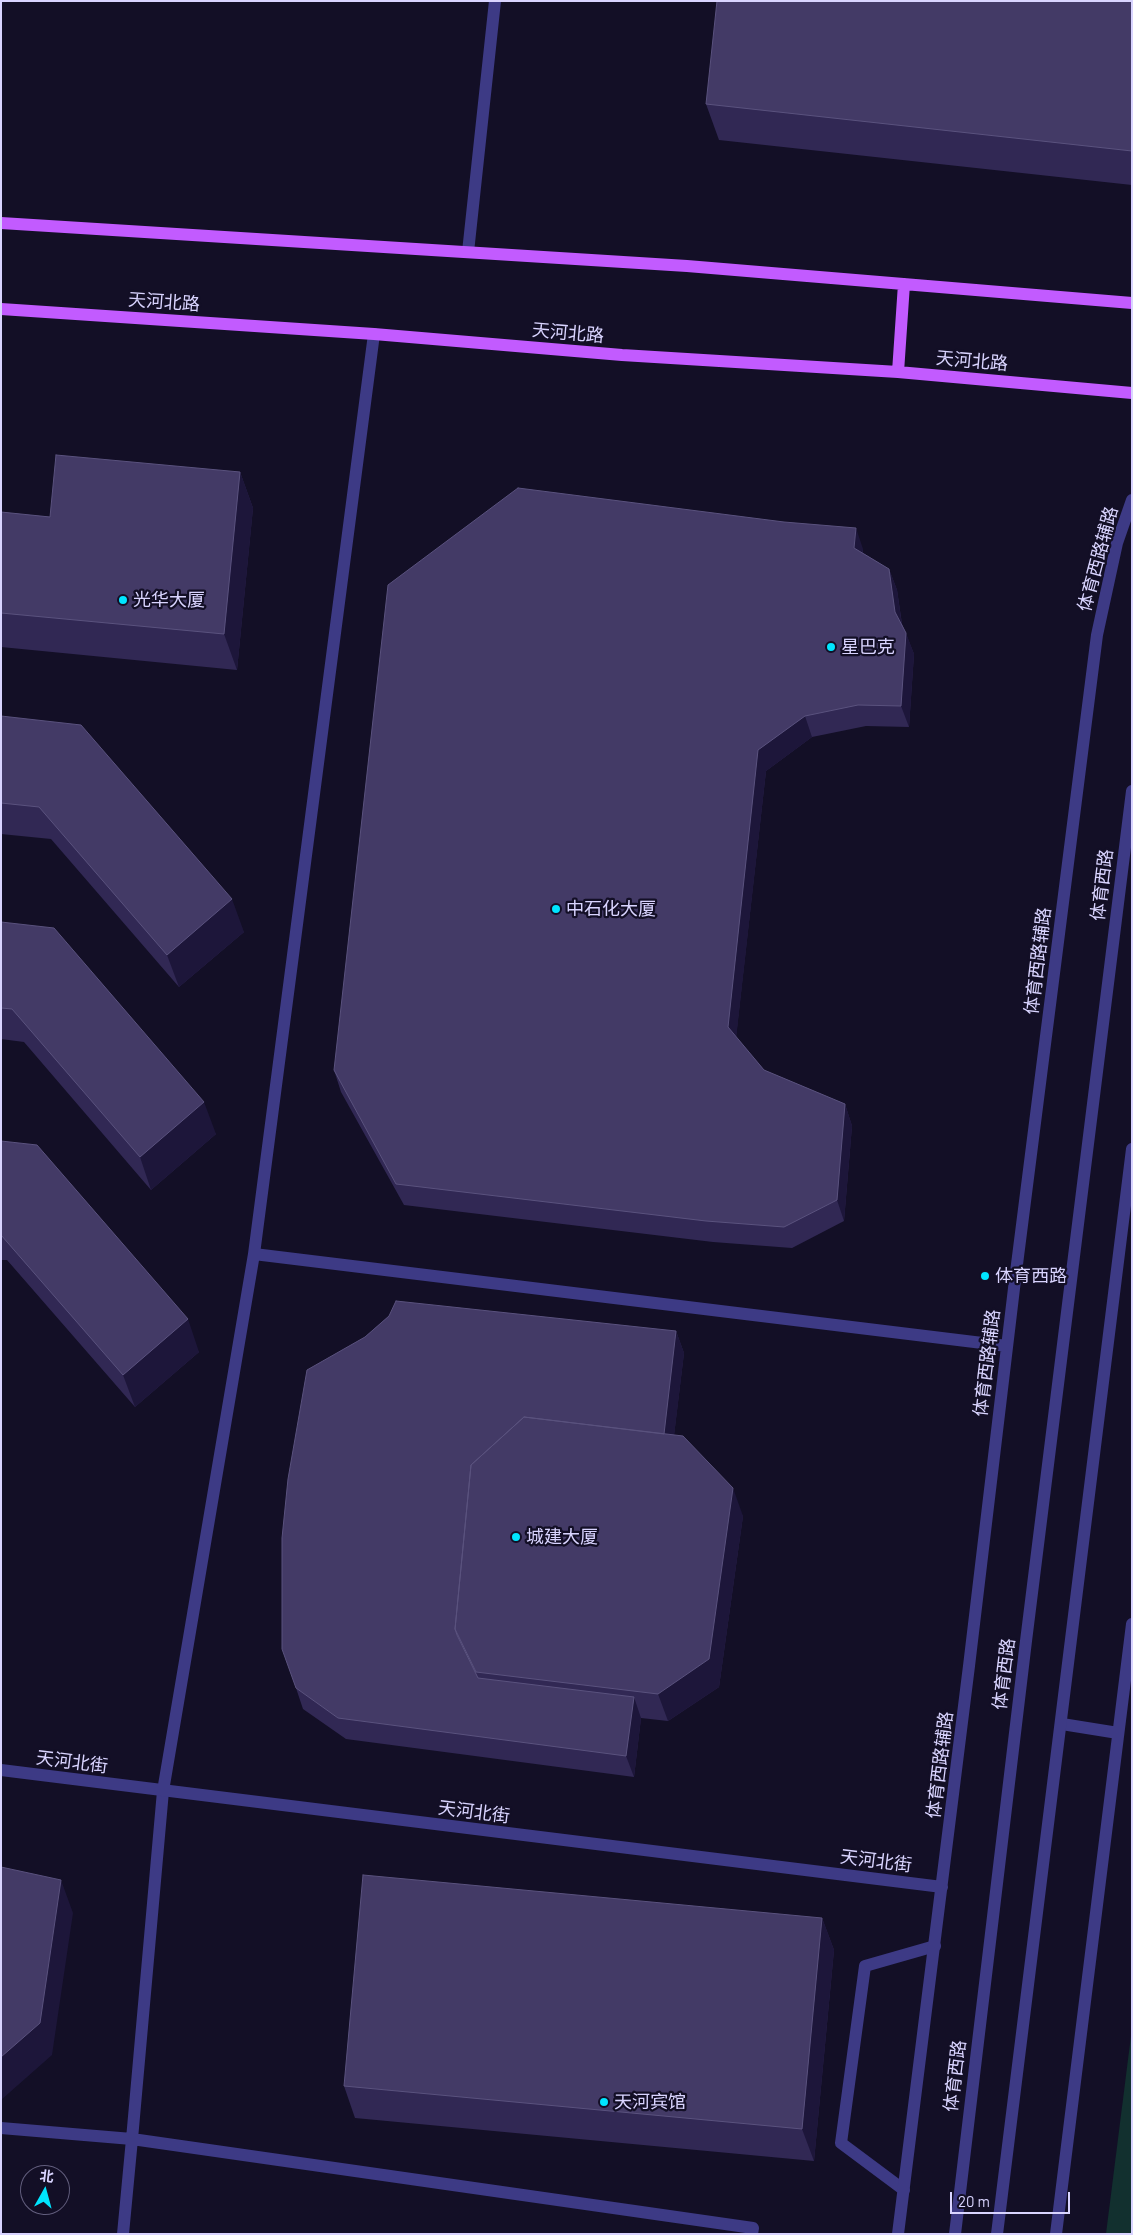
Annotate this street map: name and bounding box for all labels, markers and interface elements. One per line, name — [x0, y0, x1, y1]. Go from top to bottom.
street label: 天河北路 — [127, 289, 201, 315]
street label: 天河北路 — [531, 319, 605, 347]
street label: 天河北路 — [935, 347, 1009, 375]
street label: 体育西路辅路 — [1074, 504, 1122, 614]
place label: 光华大厦 — [133, 589, 205, 611]
marker: 光华大厦 — [117, 594, 129, 606]
place label: 星巴克 — [841, 636, 895, 658]
marker: 星巴克 — [825, 641, 837, 653]
street label: 体育西路 — [1087, 848, 1117, 922]
place label: 中石化大厦 — [566, 898, 656, 920]
marker: 中石化大厦 — [550, 903, 562, 915]
street label: 体育西路辅路 — [1021, 906, 1055, 1016]
place label: 体育西路 — [995, 1265, 1067, 1287]
marker: 体育西路 — [979, 1270, 991, 1282]
street label: 体育西路辅路 — [970, 1308, 1004, 1418]
place label: 城建大厦 — [526, 1526, 598, 1548]
marker: 城建大厦 — [510, 1531, 522, 1543]
street label: 体育西路 — [989, 1637, 1019, 1711]
street label: 体育西路辅路 — [923, 1710, 957, 1820]
street label: 天河北街 — [35, 1747, 109, 1777]
street label: 天河北街 — [437, 1797, 511, 1827]
street label: 天河北街 — [839, 1846, 913, 1876]
street label: 体育西路 — [940, 2039, 970, 2113]
place label: 天河宾馆 — [614, 2091, 686, 2113]
marker: 天河宾馆 — [598, 2096, 610, 2108]
north arrow — [20, 2165, 70, 2215]
text: 北 — [39, 2166, 55, 2185]
scale bar — [953, 2182, 1073, 2214]
text: 20 m — [958, 2192, 990, 2210]

